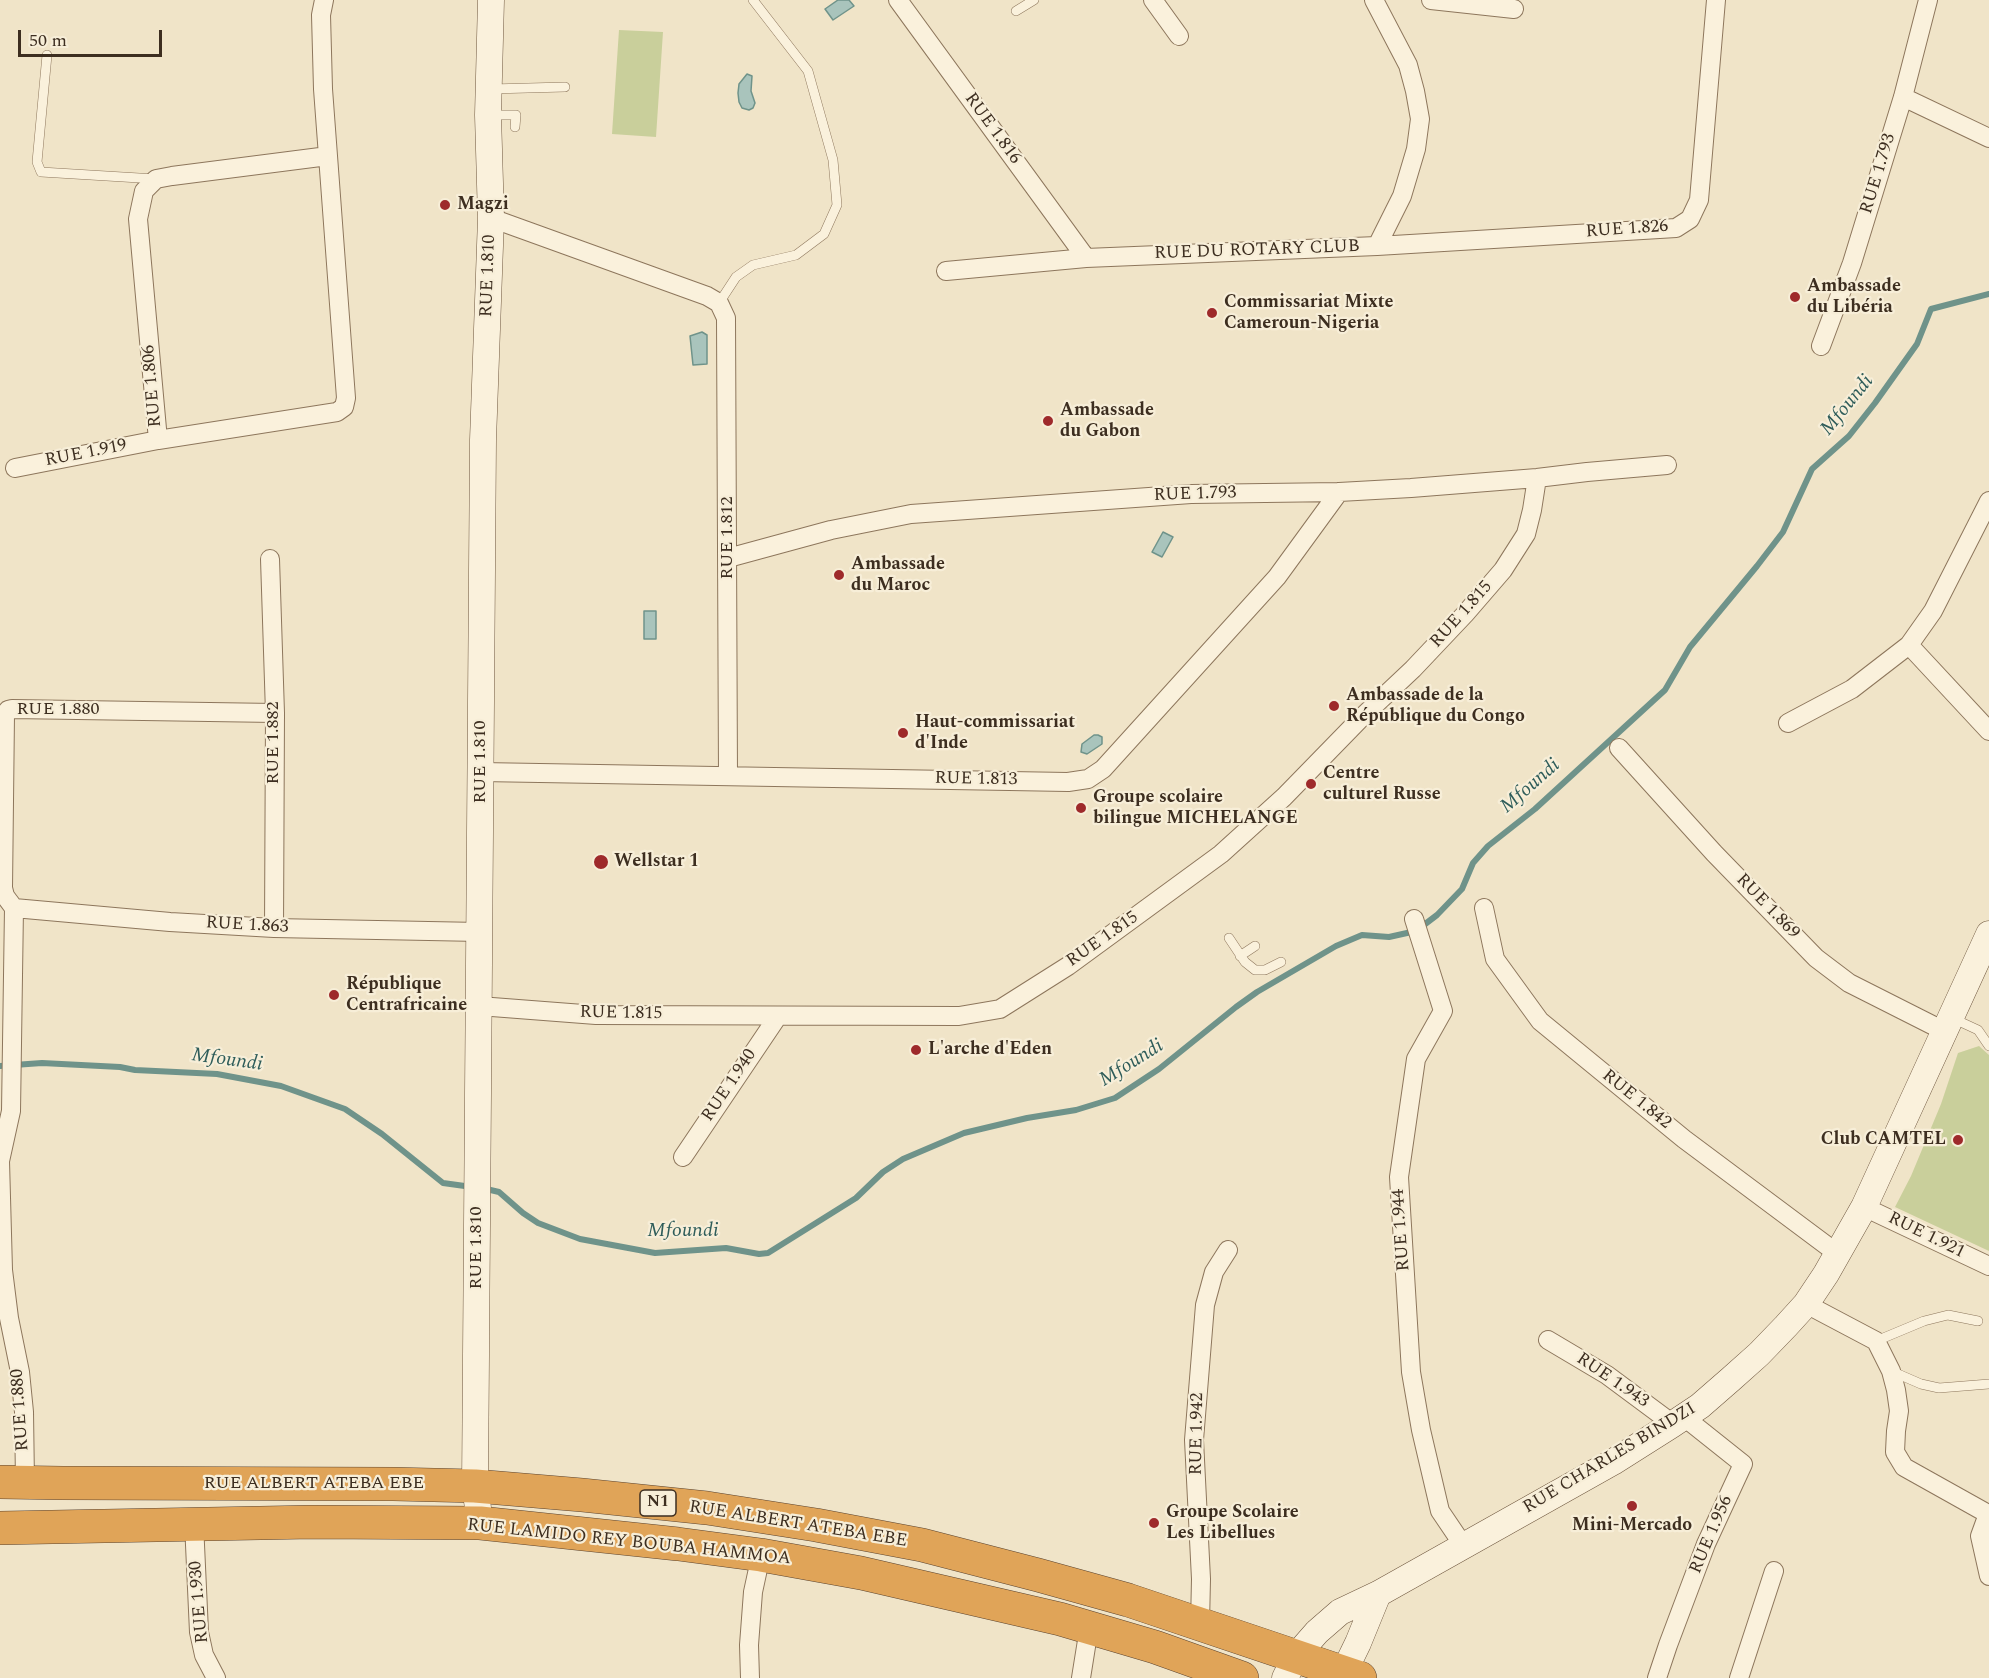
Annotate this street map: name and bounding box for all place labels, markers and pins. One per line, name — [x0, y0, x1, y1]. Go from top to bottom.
place label: Magzi — [457, 194, 509, 216]
marker: Magzi — [438, 198, 452, 212]
place label: Ambassade du Libéria — [1807, 276, 1901, 318]
marker: Ambassade du Libéria — [1788, 290, 1802, 304]
place label: Commissariat Mixte Cameroun-Nigeria — [1224, 292, 1393, 334]
marker: Commissariat Mixte Cameroun-Nigeria — [1205, 306, 1219, 320]
place label: Ambassade du Gabon — [1060, 400, 1154, 442]
marker: Ambassade du Gabon — [1041, 414, 1055, 428]
place label: Ambassade du Maroc — [851, 554, 945, 596]
marker: Ambassade du Maroc — [832, 568, 846, 582]
place label: Ambassade de la République du Congo — [1346, 685, 1525, 728]
marker: Ambassade de la République du Congo — [1327, 699, 1341, 713]
place label: Haut-commissariat d'Inde — [915, 712, 1075, 754]
marker: Haut-commissariat d'Inde — [896, 726, 910, 740]
place label: Centre culturel Russe — [1323, 763, 1441, 806]
marker: Centre culturel Russe — [1304, 777, 1318, 791]
place label: Groupe scolaire bilingue MICHELANGE — [1093, 787, 1298, 830]
marker: Groupe scolaire bilingue MICHELANGE — [1074, 801, 1088, 815]
place label: Wellstar 1 — [614, 851, 699, 873]
marker: Wellstar 1 — [592, 853, 610, 871]
place label: République Centrafricaine — [346, 974, 467, 1016]
marker: République Centrafricaine — [327, 988, 341, 1002]
place label: L'arche d'Eden — [928, 1039, 1052, 1061]
marker: L'arche d'Eden — [909, 1043, 923, 1057]
place label: Club CAMTEL — [1821, 1129, 1946, 1151]
marker: Club CAMTEL — [1951, 1133, 1965, 1147]
marker: Mini-Mercado — [1625, 1499, 1639, 1513]
place label: Groupe Scolaire Les Libellues — [1166, 1502, 1299, 1544]
place label: Mini-Mercado — [1572, 1515, 1692, 1537]
marker: Groupe Scolaire Les Libellues — [1147, 1516, 1161, 1530]

